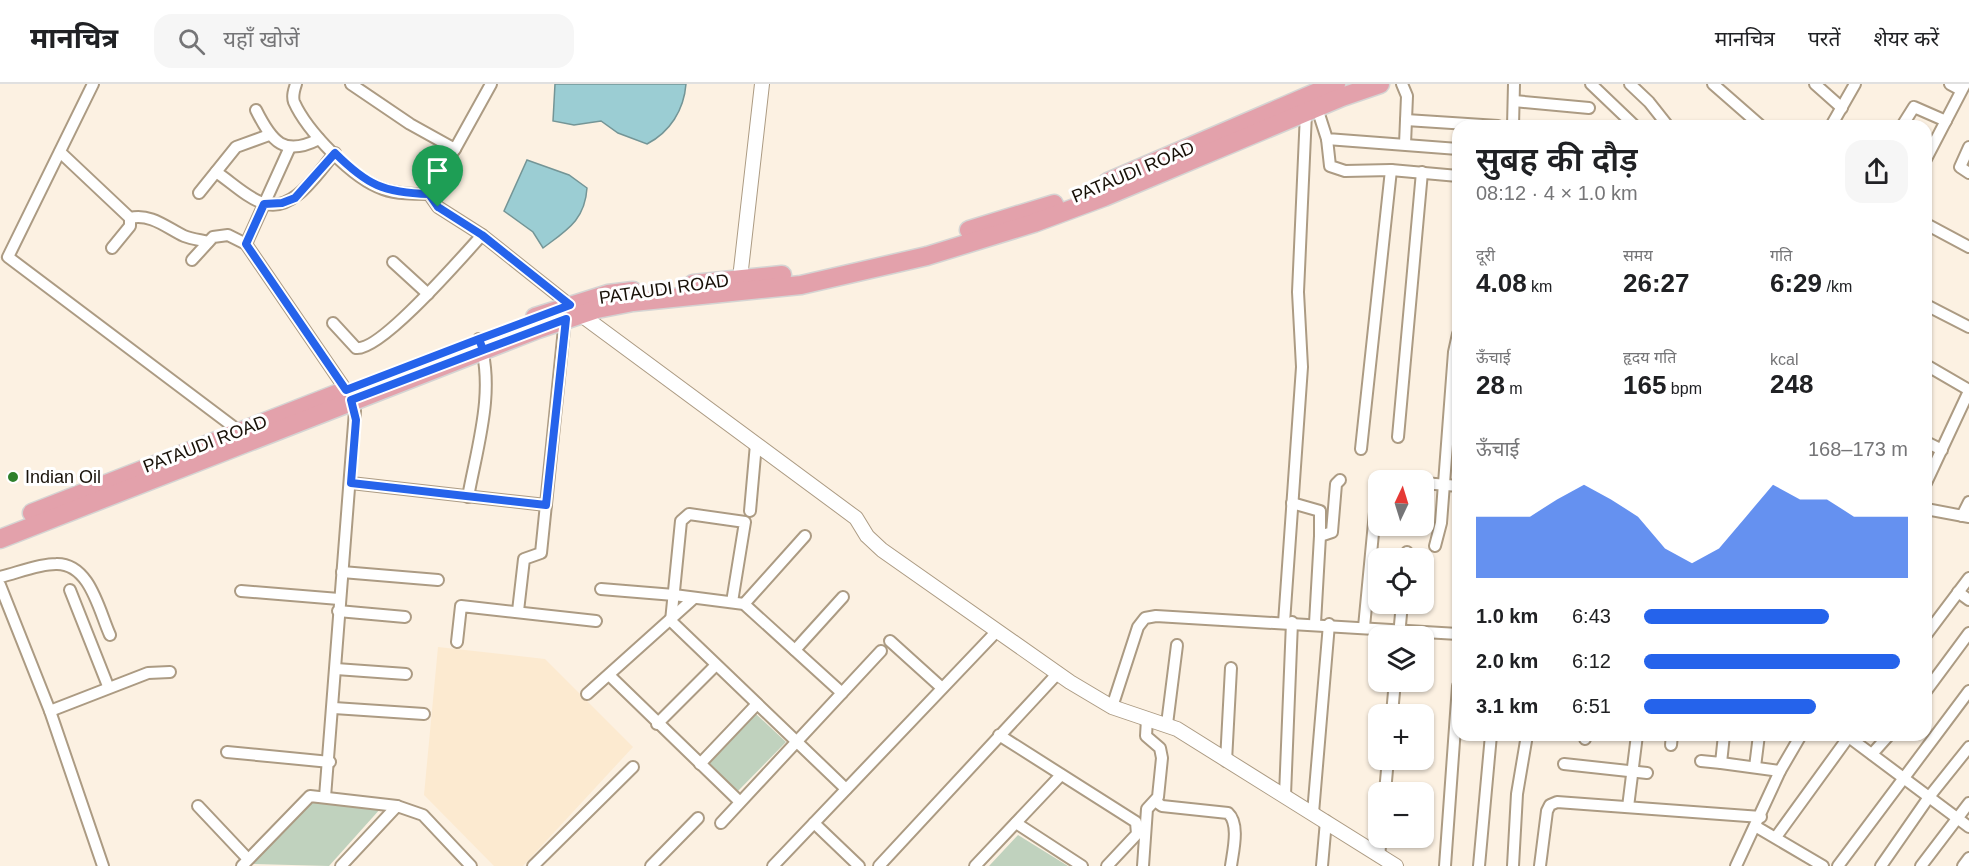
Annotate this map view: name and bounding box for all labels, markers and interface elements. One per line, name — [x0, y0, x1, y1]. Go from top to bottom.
search box — [154, 14, 574, 68]
text: मानचित्र — [30, 23, 118, 54]
icon: search — [175, 25, 208, 58]
text: यहाँ खोजें — [223, 27, 300, 52]
text: मानचित्र — [1715, 27, 1775, 50]
text: परतें — [1808, 27, 1840, 50]
text: शेयर करें — [1873, 27, 1939, 50]
street label: PATAUDI ROAD — [1069, 137, 1197, 207]
button: share — [1845, 140, 1908, 203]
text: सुबह की दौड़ — [1476, 141, 1638, 178]
pin — [412, 145, 463, 207]
icon: arrive — [421, 154, 454, 187]
text: 08:12 · 4 × 1.0 km — [1476, 182, 1638, 204]
text: दूरी — [1476, 247, 1495, 264]
text: समय — [1623, 247, 1653, 264]
text: गति — [1770, 247, 1792, 264]
text: 4.08 — [1476, 268, 1527, 298]
text: 26:27 — [1623, 268, 1690, 298]
text: 6:29 — [1770, 268, 1822, 298]
street label: PATAUDI ROAD — [598, 270, 730, 308]
text: km — [1527, 278, 1552, 295]
text: /km — [1822, 278, 1852, 295]
text: ऊँचाई — [1476, 349, 1511, 366]
text: हृदय गति — [1623, 349, 1676, 366]
text: kcal — [1770, 351, 1798, 368]
text: 248 — [1770, 369, 1813, 399]
text: 28 — [1476, 370, 1505, 400]
text: 165 — [1623, 370, 1666, 400]
text: m — [1505, 380, 1523, 397]
text: bpm — [1666, 380, 1702, 397]
street label: PATAUDI ROAD — [140, 411, 270, 477]
text: ऊँचाई — [1476, 438, 1519, 460]
text: 168–173 m — [1808, 438, 1908, 460]
place label: Indian Oil — [25, 467, 101, 487]
marker: Indian Oil — [6, 470, 20, 484]
north arrow — [1368, 470, 1434, 536]
map controls — [1368, 470, 1434, 848]
button: locate — [1368, 548, 1434, 614]
text: 1.0 km — [1476, 605, 1538, 627]
text: 6:43 — [1572, 605, 1611, 627]
button: layers — [1368, 626, 1434, 692]
text: 2.0 km — [1476, 650, 1538, 672]
text: 6:12 — [1572, 650, 1611, 672]
text: 3.1 km — [1476, 695, 1538, 717]
text: 6:51 — [1572, 695, 1611, 717]
button: + — [1368, 704, 1434, 770]
button: − — [1368, 782, 1434, 848]

